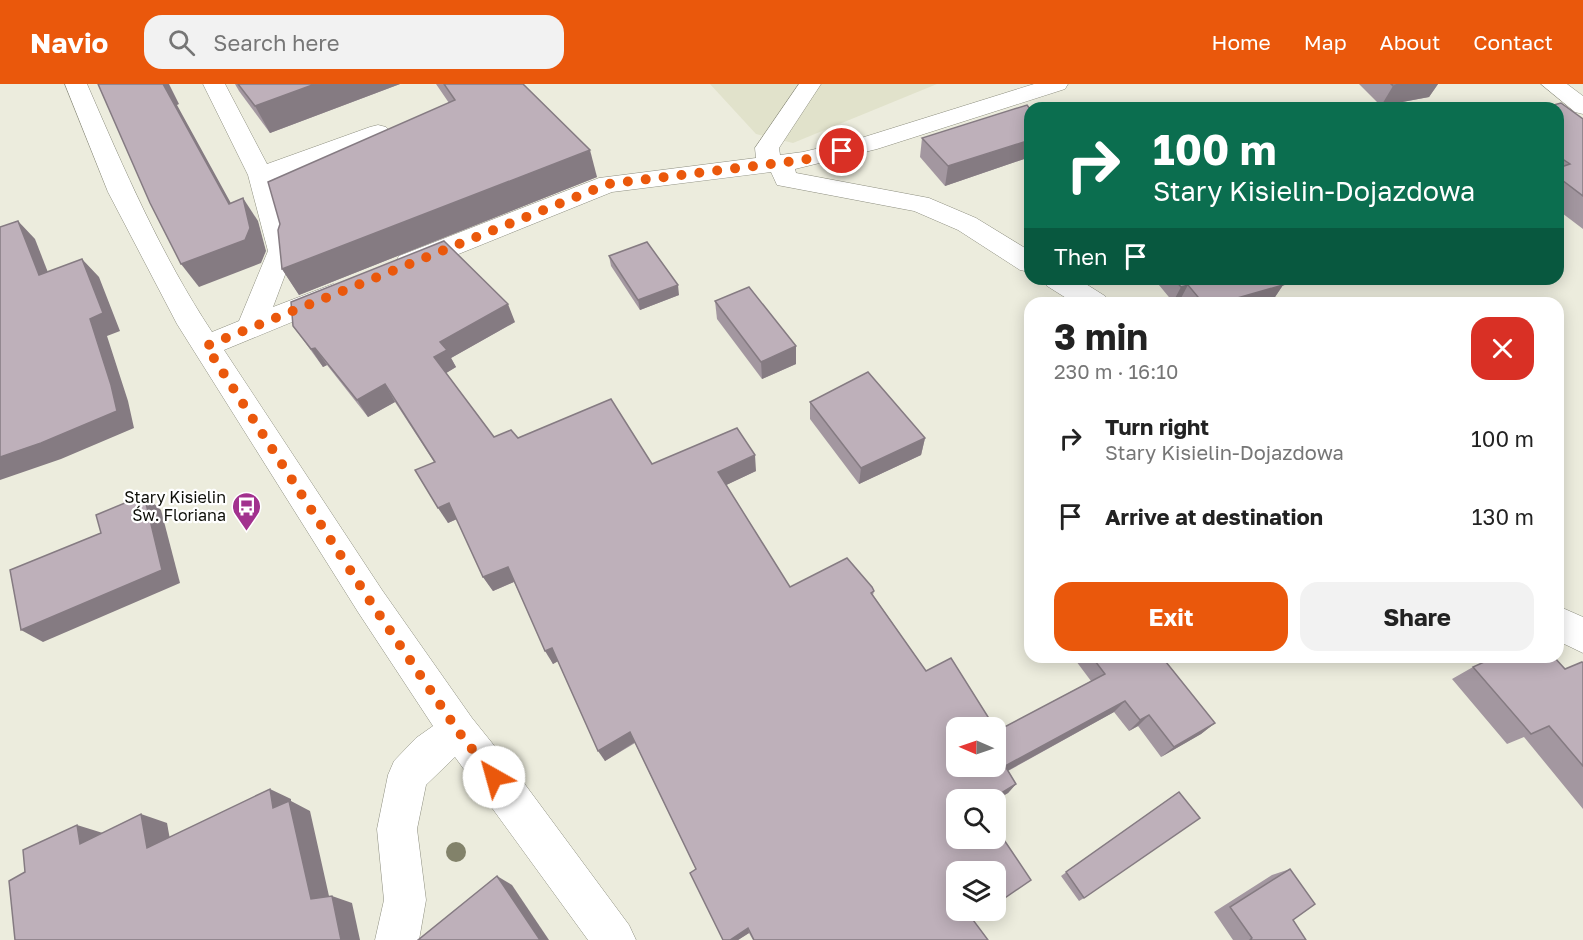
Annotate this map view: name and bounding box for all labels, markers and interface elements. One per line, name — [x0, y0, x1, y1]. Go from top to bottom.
search box — [144, 15, 564, 69]
text: Navio — [30, 26, 108, 59]
icon: search — [165, 26, 198, 59]
text: Search here — [213, 29, 339, 56]
text: Home — [1211, 29, 1271, 55]
text: Map — [1304, 29, 1347, 55]
text: About — [1380, 29, 1440, 55]
text: Contact — [1473, 29, 1553, 55]
text: 100 m — [1153, 124, 1276, 174]
pin — [816, 125, 867, 176]
icon: right — [1054, 126, 1132, 204]
icon: arrive — [825, 134, 858, 167]
text: Stary Kisielin-Dojazdowa — [1153, 175, 1475, 207]
icon: arrive — [1119, 240, 1152, 273]
text: Then — [1054, 243, 1107, 270]
text: 3 min — [1054, 315, 1148, 358]
button: close — [1471, 317, 1534, 380]
text: 230 m · 16:10 — [1054, 359, 1178, 383]
text: Turn right — [1105, 413, 1209, 440]
icon: right — [1054, 422, 1087, 455]
text: 100 m — [1471, 425, 1534, 452]
text: Stary Kisielin-Dojazdowa — [1105, 440, 1344, 464]
place label: Stary Kisielin Św. Floriana — [124, 487, 226, 525]
bus stop icon: Stary Kisielin Św. Floriana — [231, 490, 263, 532]
icon: arrive — [1054, 500, 1087, 533]
text: Arrive at destination — [1105, 503, 1323, 530]
text: 130 m — [1472, 503, 1534, 530]
button: Exit — [1054, 582, 1288, 651]
button: Share — [1300, 582, 1534, 651]
north arrow — [946, 717, 1006, 777]
map controls — [946, 717, 1006, 921]
position arrow — [462, 745, 526, 809]
button: search — [946, 789, 1006, 849]
button: layers — [946, 861, 1006, 921]

